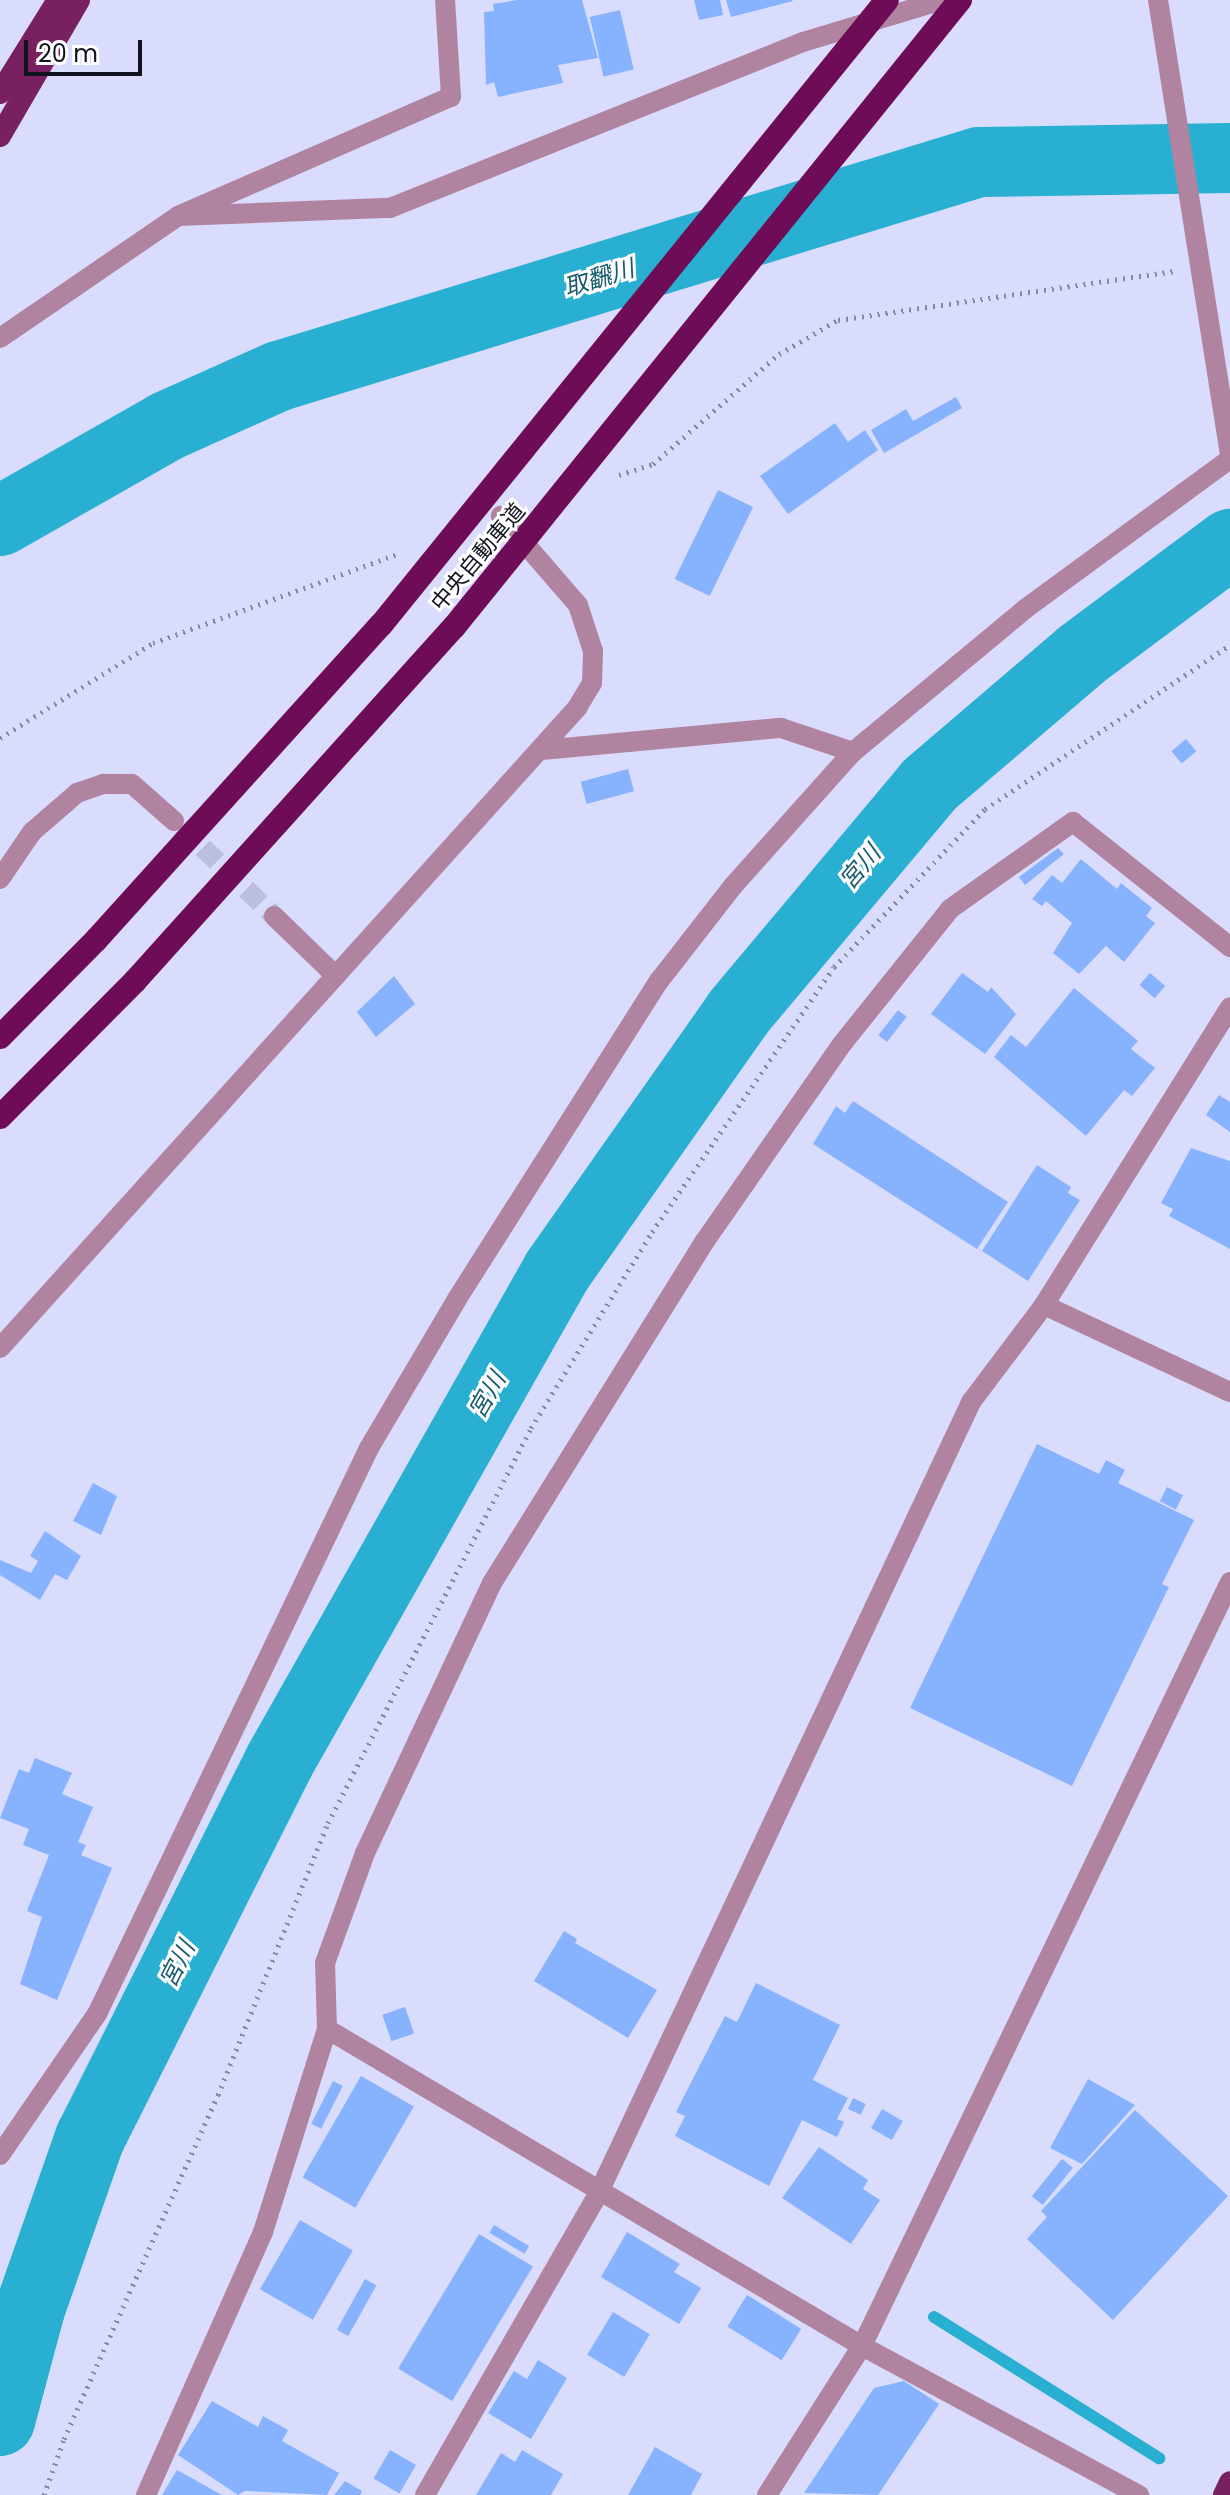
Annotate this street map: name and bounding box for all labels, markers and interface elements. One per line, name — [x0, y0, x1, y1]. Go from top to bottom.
scale bar — [28, 24, 146, 74]
text: 20 m — [38, 37, 98, 70]
water label: 取飜川 — [560, 254, 638, 302]
street label: 中央自動車道 — [425, 498, 531, 616]
water label: 宮川 — [834, 839, 886, 895]
water label: 宮川 — [463, 1367, 511, 1423]
water label: 宮川 — [153, 1936, 201, 1992]

